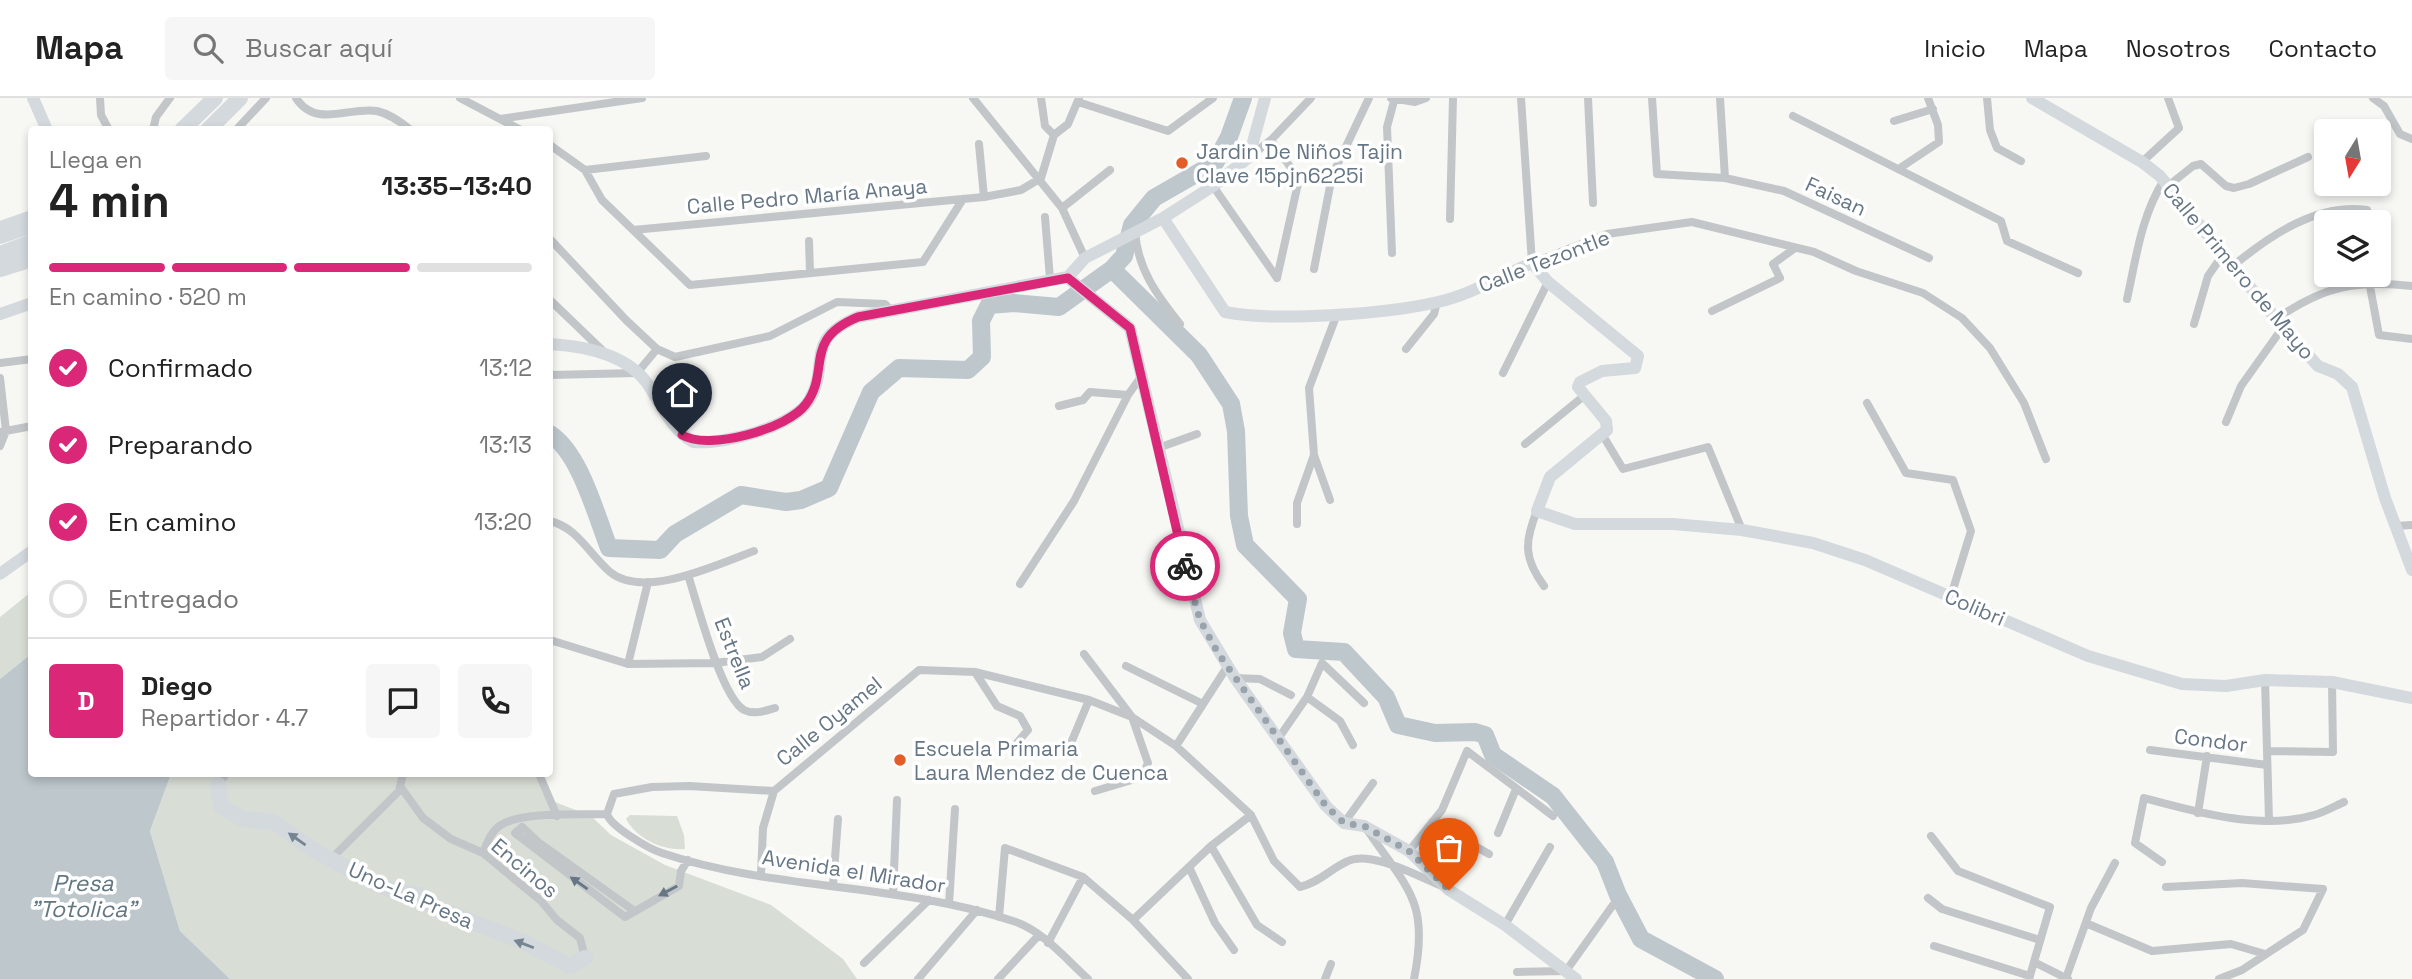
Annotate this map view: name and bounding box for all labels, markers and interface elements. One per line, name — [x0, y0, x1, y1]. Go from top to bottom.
search box — [165, 17, 655, 80]
text: Mapa — [35, 27, 123, 69]
icon: search — [189, 29, 227, 67]
text: Buscar aquí — [245, 31, 393, 65]
text: Inicio — [1924, 33, 1986, 64]
text: Mapa — [2024, 33, 2088, 64]
text: Nosotros — [2126, 33, 2231, 64]
text: Contacto — [2269, 33, 2377, 64]
north arrow — [2314, 119, 2390, 196]
map controls — [2314, 119, 2391, 287]
place label: Jardin De Niños Tajin Clave 15pjn6225i — [1196, 138, 1403, 189]
text: Llega en — [49, 145, 142, 175]
marker: Jardin De Niños Tajin Clave 15pjn6225i — [1174, 155, 1190, 171]
text: 13:35–13:40 — [381, 169, 532, 203]
street label: Faisan — [1801, 170, 1871, 222]
text: 4 min — [49, 172, 170, 230]
street label: Calle Pedro María Anaya — [686, 172, 928, 220]
street label: Calle Primero de Mayo — [2157, 177, 2321, 365]
button: layers — [2314, 210, 2391, 287]
street label: Calle Tezontle — [1474, 224, 1614, 298]
text: En camino · 520 m — [49, 282, 247, 312]
icon: check — [49, 349, 87, 387]
text: Confirmado — [108, 351, 253, 385]
text: 13:12 — [479, 353, 532, 383]
pin — [652, 363, 712, 435]
icon: home — [663, 374, 701, 412]
icon: check — [49, 426, 87, 464]
text: Preparando — [108, 428, 253, 462]
text: 13:13 — [479, 430, 532, 460]
icon: check — [49, 503, 87, 541]
text: En camino — [108, 505, 237, 539]
text: 13:20 — [474, 507, 532, 537]
courier — [1150, 531, 1220, 601]
icon: bike — [1166, 547, 1204, 585]
text: Entregado — [108, 582, 239, 616]
street label: Colibri — [1941, 582, 2009, 632]
street label: Estrella — [708, 613, 762, 693]
button: chat — [366, 664, 440, 738]
button: phone — [458, 664, 532, 738]
text: Diego — [141, 669, 213, 703]
street label: Calle Oyamel — [771, 670, 887, 772]
text: D — [77, 684, 95, 718]
text: Repartidor · 4.7 — [141, 703, 308, 733]
street label: Condor — [2173, 722, 2249, 758]
place label: Escuela Primaria Laura Mendez de Cuenca — [914, 735, 1168, 786]
marker: Escuela Primaria Laura Mendez de Cuenca — [892, 752, 908, 768]
pin — [1419, 818, 1479, 890]
icon: bag — [1430, 829, 1468, 867]
one-way arrow — [288, 832, 306, 846]
street label: Encinos — [486, 832, 564, 904]
street label: Avenida el Mirador — [760, 843, 948, 899]
street label: Uno-La Presa — [344, 855, 478, 935]
water label: Presa "Totolica" — [30, 868, 139, 924]
one-way arrow — [570, 876, 588, 890]
one-way arrow — [658, 885, 678, 897]
one-way arrow — [513, 938, 534, 949]

